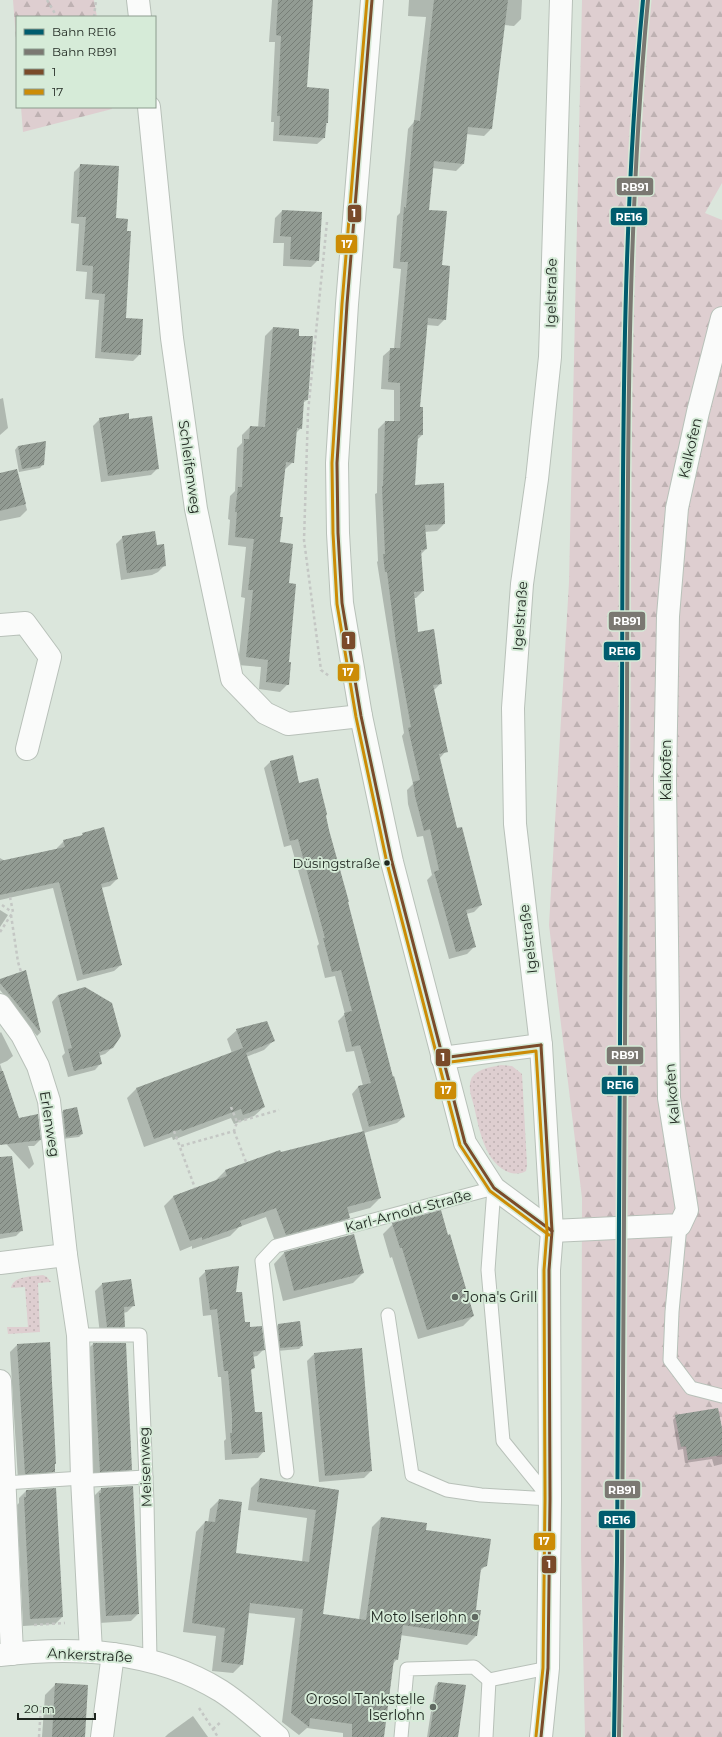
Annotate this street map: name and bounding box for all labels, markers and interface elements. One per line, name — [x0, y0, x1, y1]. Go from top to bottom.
legend — [16, 16, 156, 108]
text: Bahn RE16 — [52, 24, 116, 39]
text: Bahn RB91 — [52, 44, 117, 59]
text: 1 — [52, 64, 56, 79]
text: 17 — [52, 84, 63, 99]
line badge: RB91 — [616, 177, 654, 196]
text: RB91 — [621, 180, 649, 194]
line badge: 1 — [347, 204, 362, 223]
text: 1 — [352, 206, 356, 220]
line badge: RE16 — [610, 207, 648, 226]
text: RE16 — [616, 210, 642, 224]
line badge: 17 — [335, 234, 358, 254]
text: 17 — [341, 237, 353, 251]
street label: Igelstraße — [541, 258, 561, 328]
street label: Kalkofen — [674, 416, 706, 480]
street label: Schleifenweg — [175, 419, 205, 515]
street label: Igelstraße — [509, 581, 531, 651]
line badge: RB91 — [608, 611, 646, 631]
text: RB91 — [613, 614, 641, 628]
line badge: 1 — [341, 631, 356, 650]
text: 1 — [346, 633, 350, 647]
line badge: RE16 — [603, 641, 641, 661]
text: RE16 — [609, 644, 635, 658]
line badge: 17 — [337, 663, 360, 682]
text: 17 — [342, 665, 354, 679]
street label: Kalkofen — [657, 739, 675, 801]
place label: Düsingstraße — [292, 855, 380, 871]
marker: Düsingstraße — [382, 858, 392, 868]
street label: Igelstraße — [515, 903, 541, 975]
line badge: RB91 — [606, 1046, 644, 1065]
line badge: 1 — [435, 1048, 451, 1067]
text: RB91 — [611, 1048, 639, 1062]
text: 1 — [441, 1050, 445, 1064]
street label: Kalkofen — [660, 1063, 684, 1125]
line badge: RE16 — [601, 1076, 639, 1095]
text: RE16 — [607, 1078, 633, 1092]
line badge: 17 — [434, 1081, 457, 1100]
text: 17 — [440, 1083, 452, 1097]
street label: Erlenweg — [36, 1090, 64, 1158]
street label: Karl-Arnold-Straße — [343, 1185, 473, 1237]
place label: Jona's Grill — [462, 1288, 537, 1306]
marker: Jona's Grill — [450, 1292, 460, 1302]
street label: Meisenweg — [135, 1427, 155, 1507]
line badge: RB91 — [604, 1480, 641, 1499]
text: RB91 — [608, 1483, 636, 1497]
line badge: RE16 — [598, 1510, 636, 1529]
text: RE16 — [604, 1513, 630, 1527]
line badge: 17 — [533, 1532, 556, 1551]
text: 17 — [538, 1534, 550, 1548]
line badge: 1 — [541, 1555, 557, 1574]
text: 1 — [547, 1557, 551, 1571]
place label: Moto Iserlohn — [370, 1608, 467, 1626]
marker: Moto Iserlohn — [470, 1612, 480, 1622]
street label: Ankerstraße — [47, 1644, 133, 1666]
place label: Orosol Tankstelle Iserlohn — [306, 1690, 425, 1724]
scale bar — [18, 1695, 95, 1721]
text: 20 m — [24, 1701, 55, 1716]
marker: Orosol Tankstelle Iserlohn — [428, 1702, 438, 1712]

